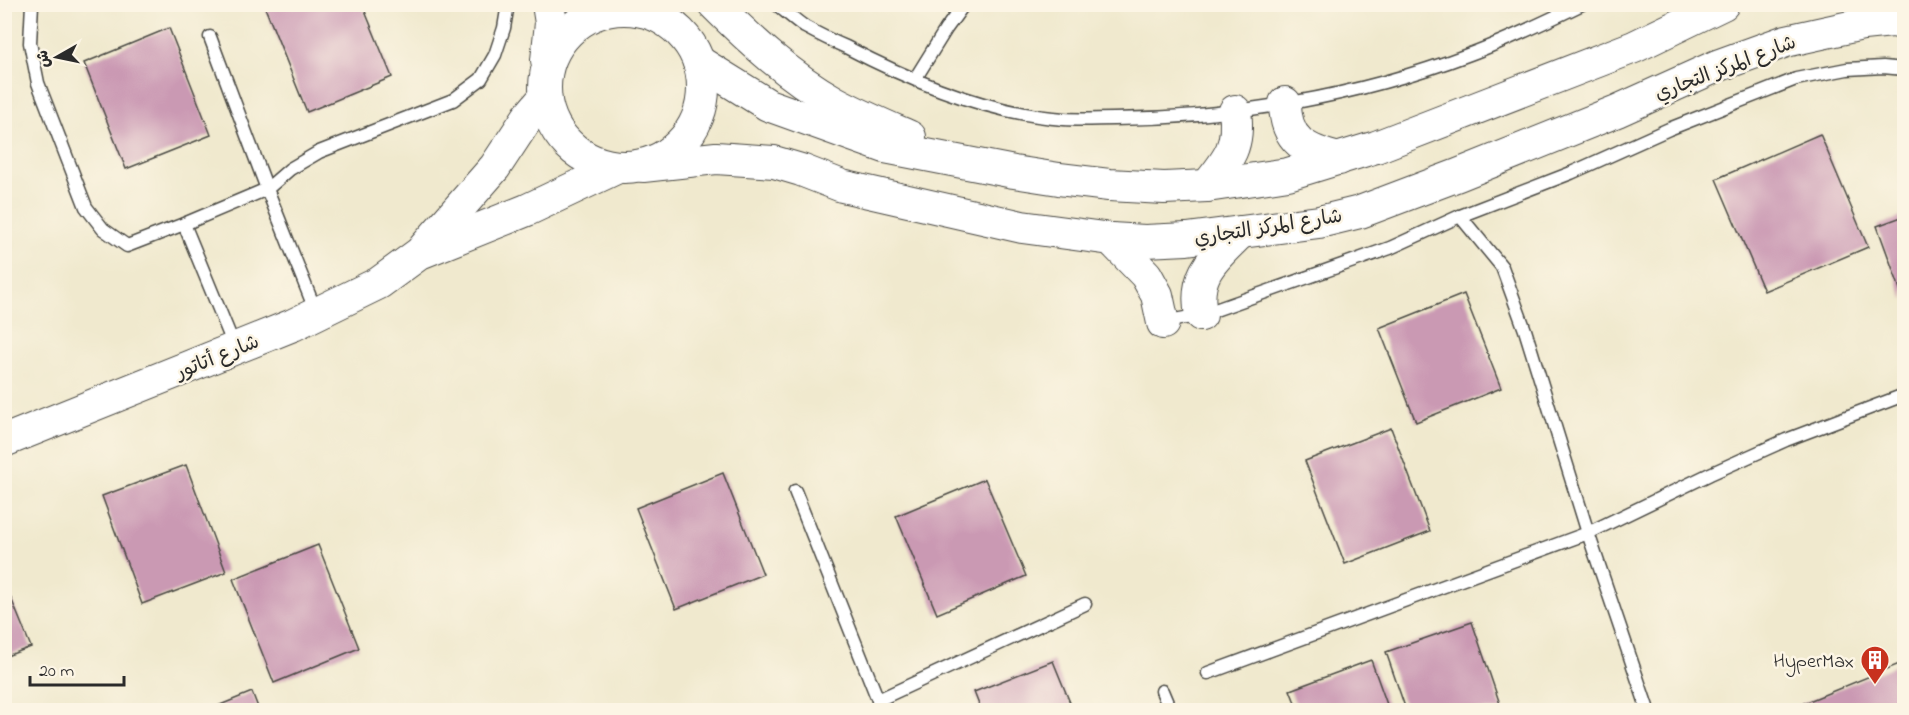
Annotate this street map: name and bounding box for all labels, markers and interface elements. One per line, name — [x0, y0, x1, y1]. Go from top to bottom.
north arrow — [27, 27, 87, 87]
street label: شارع المركز التجاري — [1651, 29, 1801, 110]
text: ش — [31, 48, 57, 70]
street label: شارع المركز التجاري — [1192, 202, 1345, 254]
street label: شارع أتاتور — [170, 328, 264, 389]
building icon: HyperMax — [1859, 644, 1891, 686]
place label: HyperMax — [1773, 648, 1854, 677]
scale bar — [30, 649, 124, 687]
text: 20 m — [39, 659, 74, 685]

